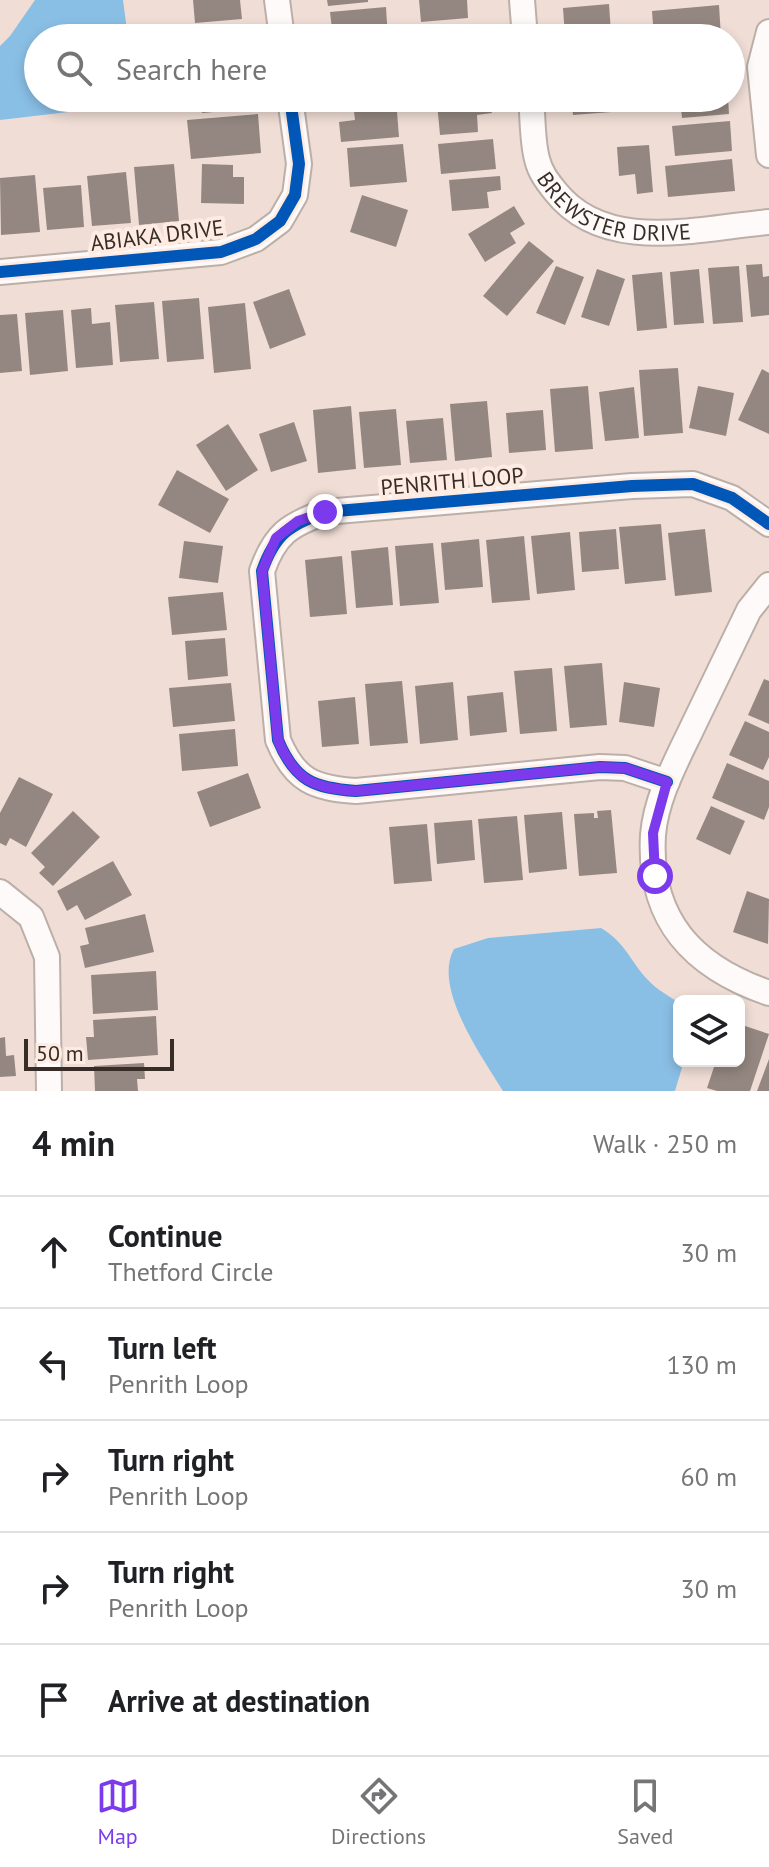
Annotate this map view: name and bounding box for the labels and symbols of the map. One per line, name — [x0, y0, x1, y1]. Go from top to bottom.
street label: BREWSTER DRIVE — [531, 166, 692, 247]
street label: ABIAKA DRIVE — [89, 213, 225, 257]
street label: PENRITH LOOP — [379, 461, 525, 501]
route end — [307, 494, 343, 530]
route start — [637, 858, 673, 894]
scale bar — [24, 1035, 174, 1071]

